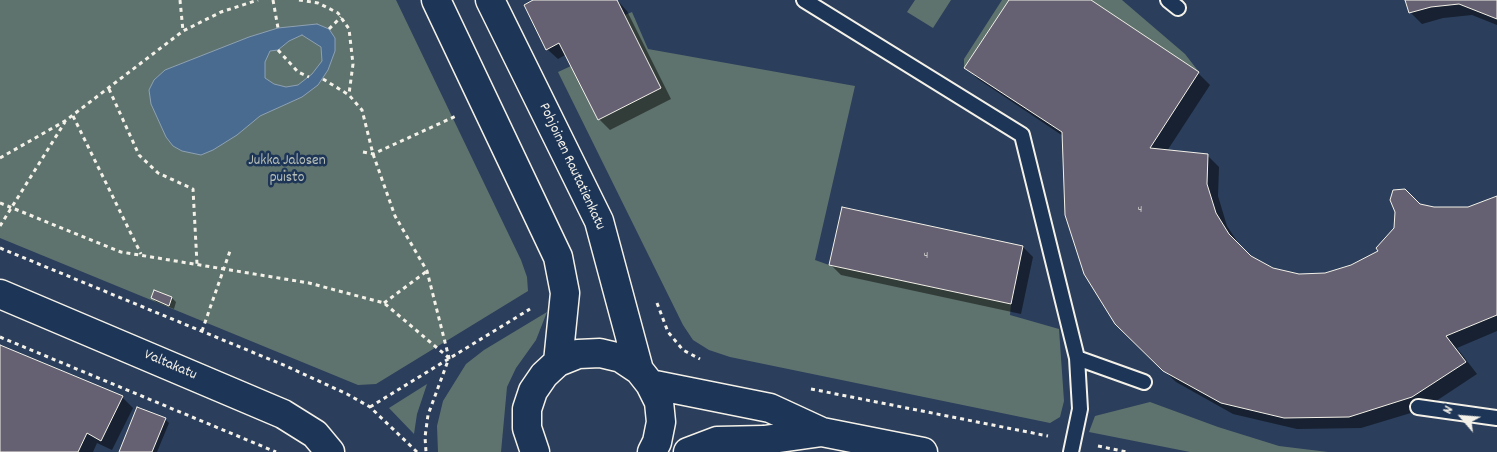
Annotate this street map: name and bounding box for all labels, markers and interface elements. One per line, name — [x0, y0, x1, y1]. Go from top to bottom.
street label: Pohjoinen Rautatienkatu — [534, 101, 608, 233]
park label: Jukka Jalosen puisto — [248, 153, 326, 188]
house number: 4 — [1138, 203, 1142, 217]
house number: 4 — [924, 249, 928, 263]
street label: Valtakatu — [141, 347, 199, 385]
north arrow — [1437, 392, 1487, 442]
text: N — [1438, 403, 1459, 418]

